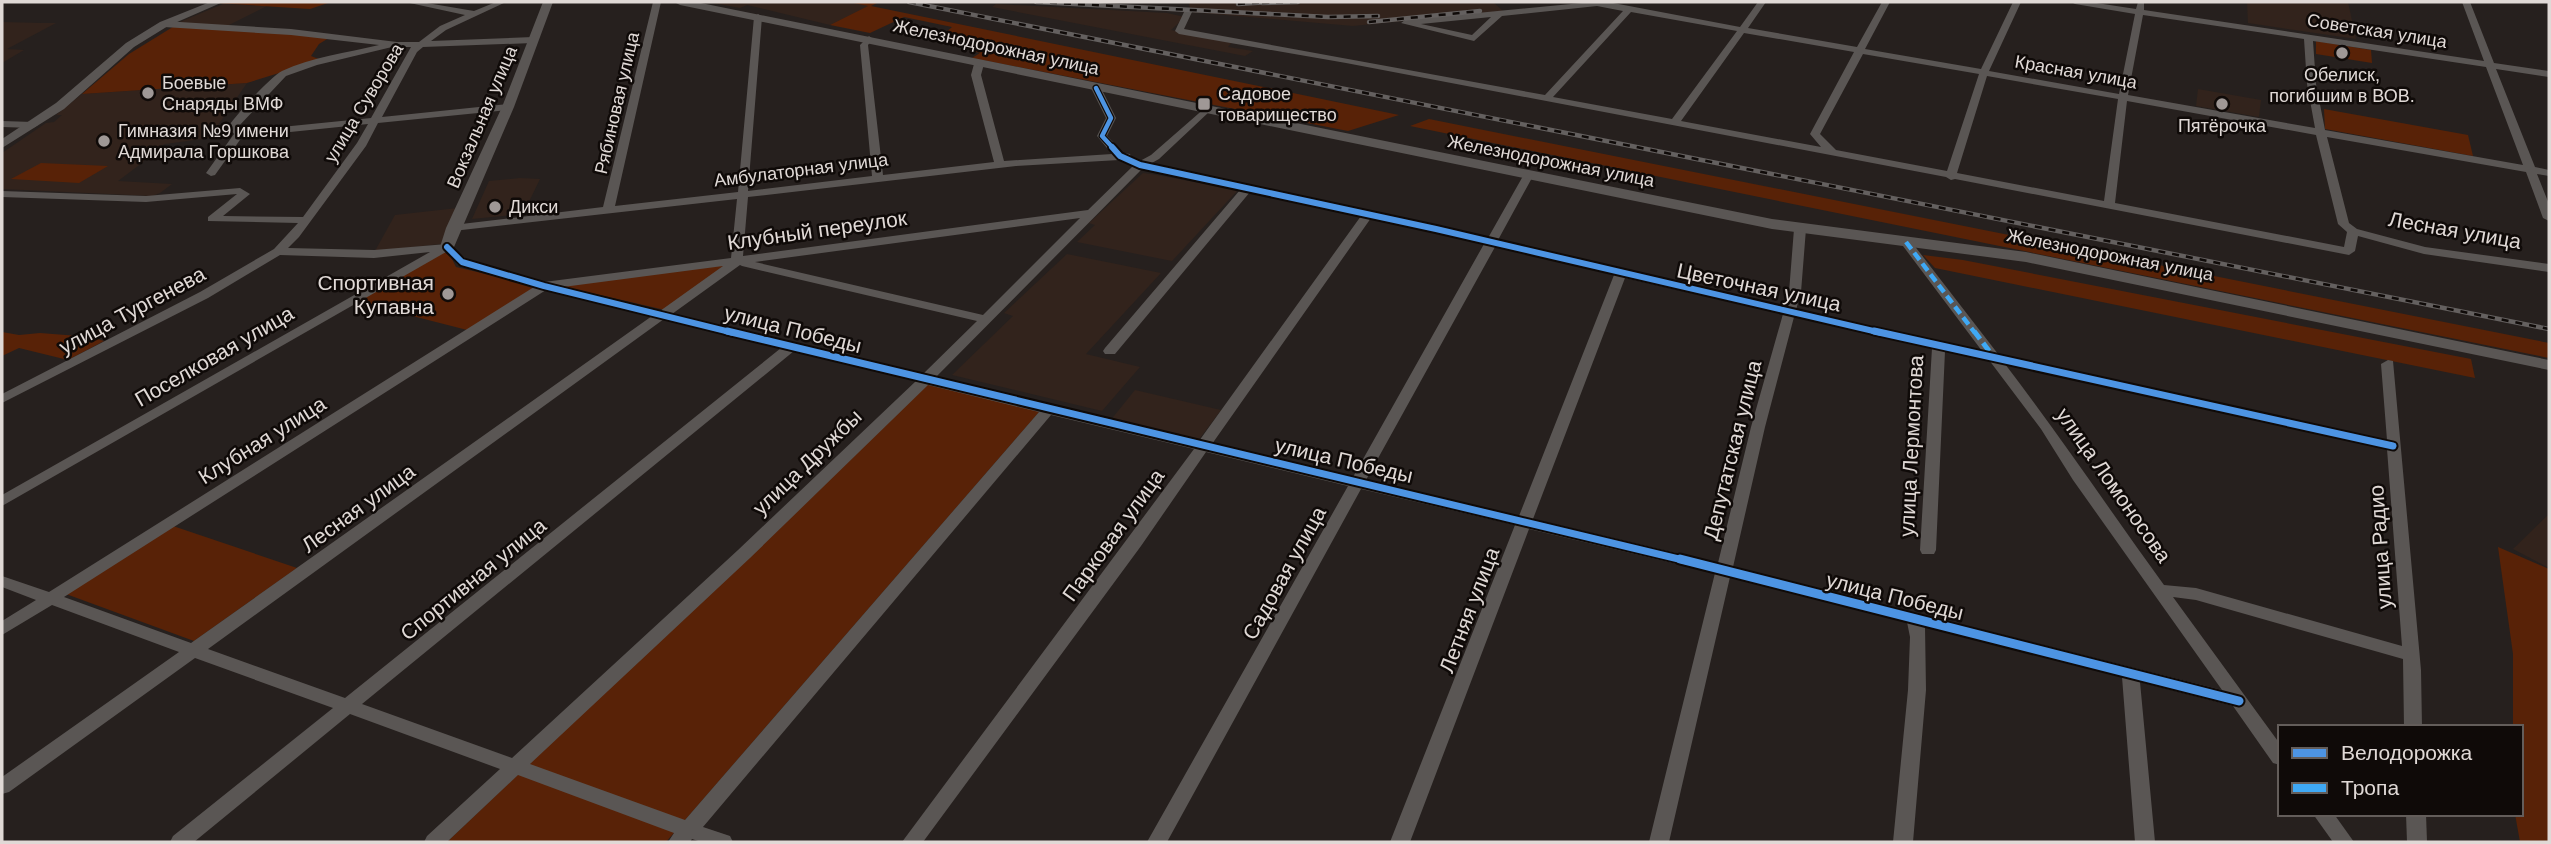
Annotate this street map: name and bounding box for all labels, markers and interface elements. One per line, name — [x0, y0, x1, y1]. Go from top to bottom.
street label: Советская улица — [2306, 10, 2449, 52]
street label: Железнодорожная улица — [891, 15, 1102, 79]
street label: Рябиновая улица — [591, 29, 643, 176]
street label: улица Суворова — [321, 39, 408, 166]
street label: Вокзальная улица — [443, 42, 521, 191]
marker: Обелиск, погибшим в ВОВ. — [2334, 45, 2350, 61]
street label: Красная улица — [2013, 51, 2140, 93]
place label: Обелиск, погибшим в ВОВ. — [2269, 65, 2415, 106]
place label: Боевые Снаряды ВМФ — [162, 73, 283, 114]
place label: Садовое товарищество — [1218, 84, 1337, 125]
marker: Боевые Снаряды ВМФ — [140, 85, 156, 101]
marker: Садовое товарищество — [1196, 96, 1212, 112]
marker: Пятёрочка — [2214, 96, 2230, 112]
place label: Пятёрочка — [2178, 116, 2267, 136]
place label: Гимназия №9 имени Адмирала Горшкова — [118, 121, 290, 162]
street label: Железнодорожная улица — [1446, 131, 1657, 191]
marker: Гимназия №9 имени Адмирала Горшкова — [96, 133, 112, 149]
street label: Амбулаторная улица — [713, 149, 890, 191]
place label: Дикси — [509, 197, 558, 217]
marker: Дикси — [487, 199, 503, 215]
street label: Клубный переулок — [726, 206, 909, 254]
street label: Лесная улица — [2387, 207, 2523, 253]
street label: Железнодорожная улица — [2005, 225, 2216, 285]
street label: Цветочная улица — [1675, 258, 1843, 316]
street label: улица Тургенева — [55, 262, 209, 358]
place label: Спортивная Купавна — [317, 271, 434, 318]
marker: Спортивная Купавна — [440, 286, 456, 302]
street label: Поселковая улица — [131, 301, 298, 411]
street label: улица Победы — [722, 301, 864, 357]
street label: улица Лермонтова — [1895, 354, 1927, 538]
street label: Депутатская улица — [1699, 357, 1766, 542]
street label: Клубная улица — [194, 392, 330, 488]
street label: улица Ломоносова — [2052, 403, 2176, 567]
street label: улица Дружбы — [748, 405, 866, 519]
street label: улица Победы — [1273, 433, 1415, 487]
street label: Лесная улица — [297, 459, 419, 557]
street label: Парковая улица — [1058, 464, 1169, 605]
street label: улица Радио — [2364, 484, 2396, 610]
street label: Садовая улица — [1238, 502, 1330, 644]
street label: Спортивная улица — [396, 513, 550, 645]
street label: Летняя улица — [1435, 544, 1504, 676]
street label: улица Победы — [1824, 568, 1966, 624]
legend — [2278, 725, 2523, 816]
text: Велодорожка — [2341, 741, 2472, 764]
text: Тропа — [2341, 776, 2399, 799]

